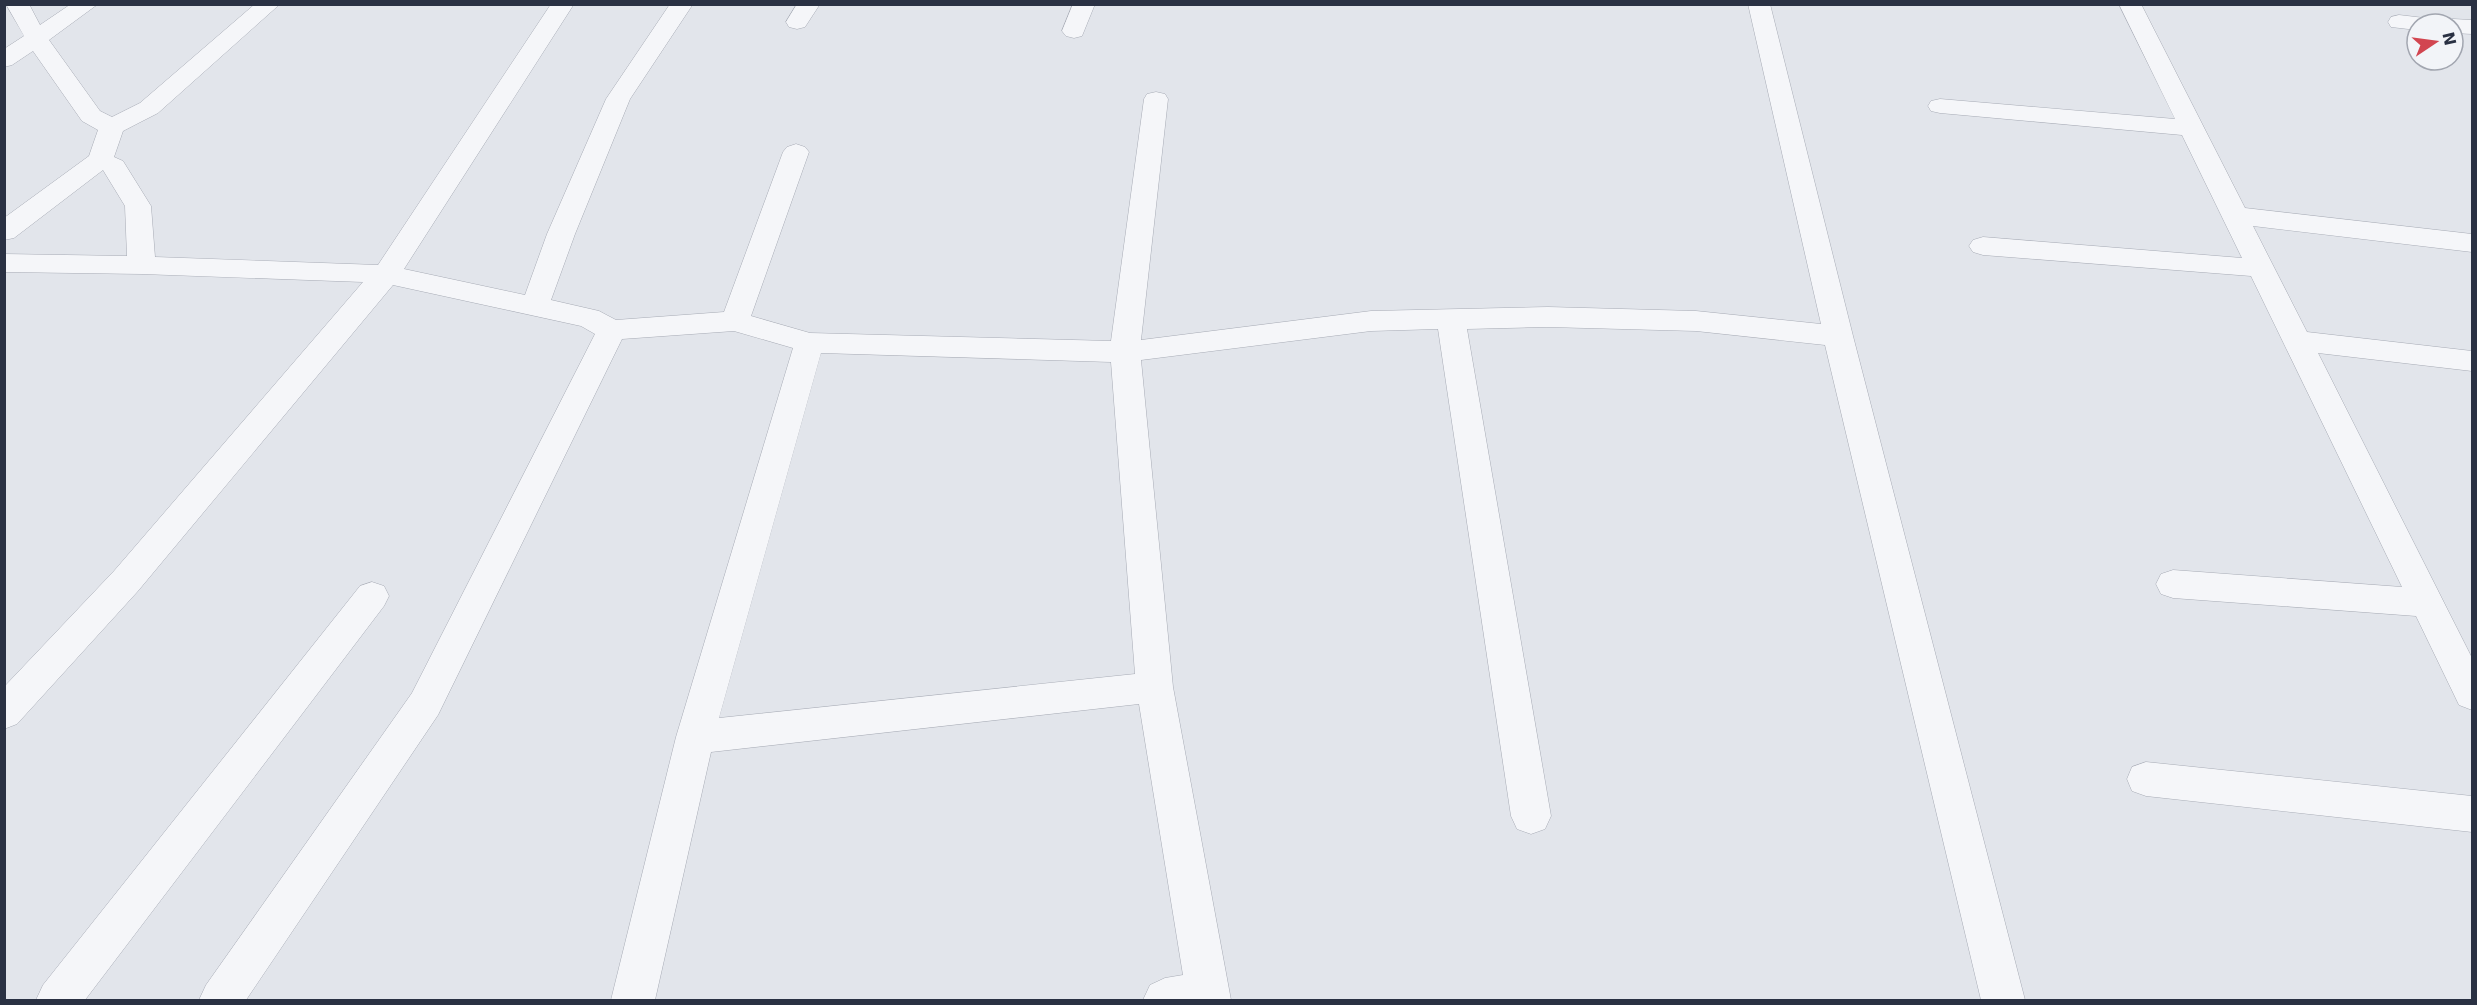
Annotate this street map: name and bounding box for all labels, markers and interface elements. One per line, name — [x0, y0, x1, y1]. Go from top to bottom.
north arrow — [2405, 12, 2465, 72]
text: N — [2438, 30, 2460, 47]

